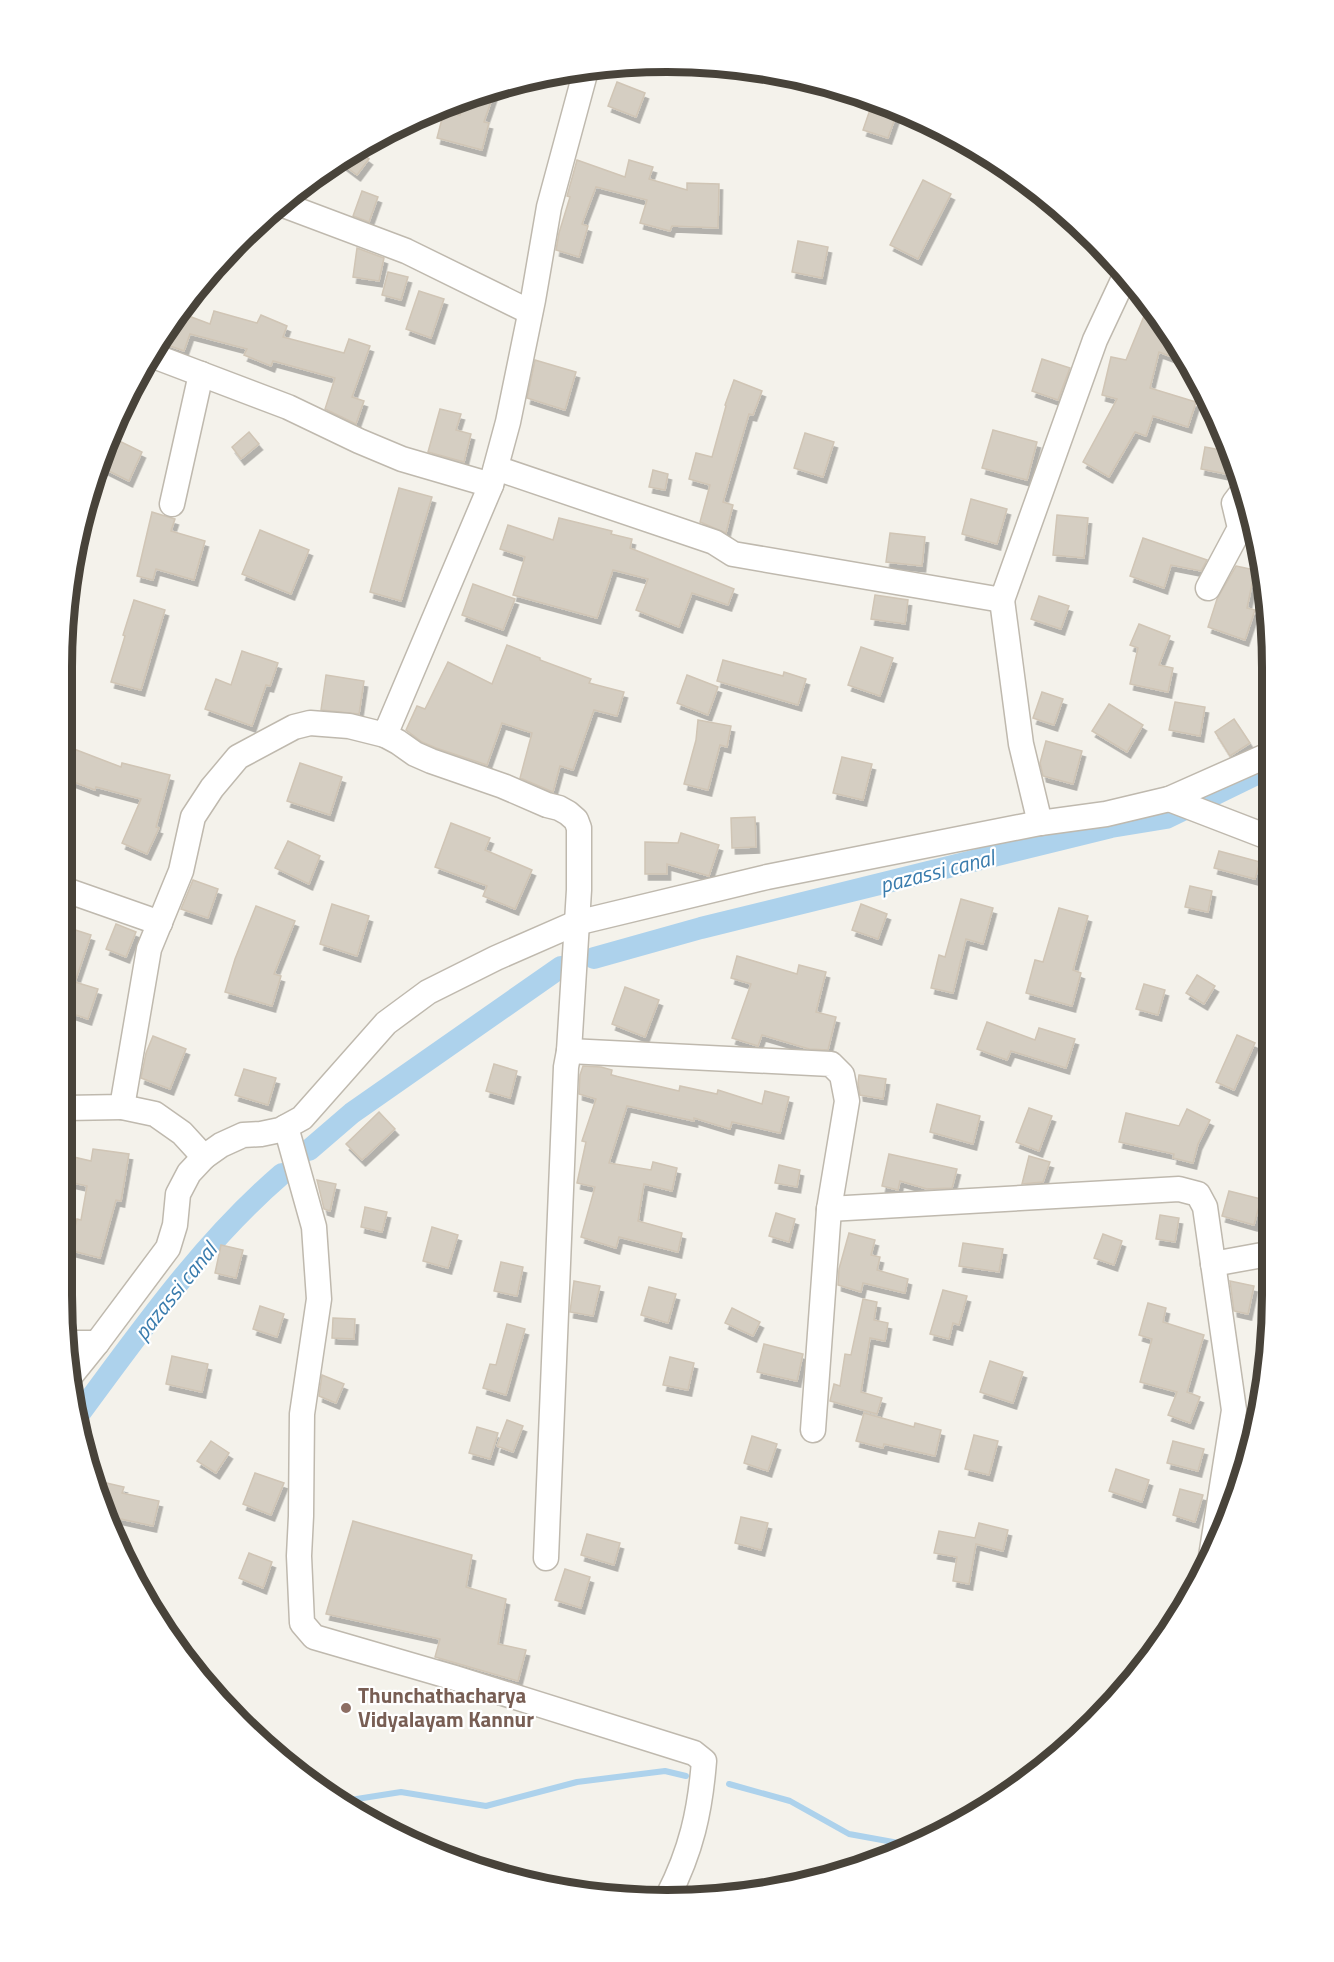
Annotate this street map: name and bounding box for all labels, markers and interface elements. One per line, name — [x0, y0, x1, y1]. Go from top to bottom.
water label: pazassi canal — [876, 840, 1000, 902]
water label: pazassi canal — [125, 1233, 226, 1347]
place label: Thunchathacharya Vidyalayam Kannur — [358, 1679, 534, 1735]
marker: Thunchathacharya Vidyalayam Kannur — [339, 1701, 353, 1715]

